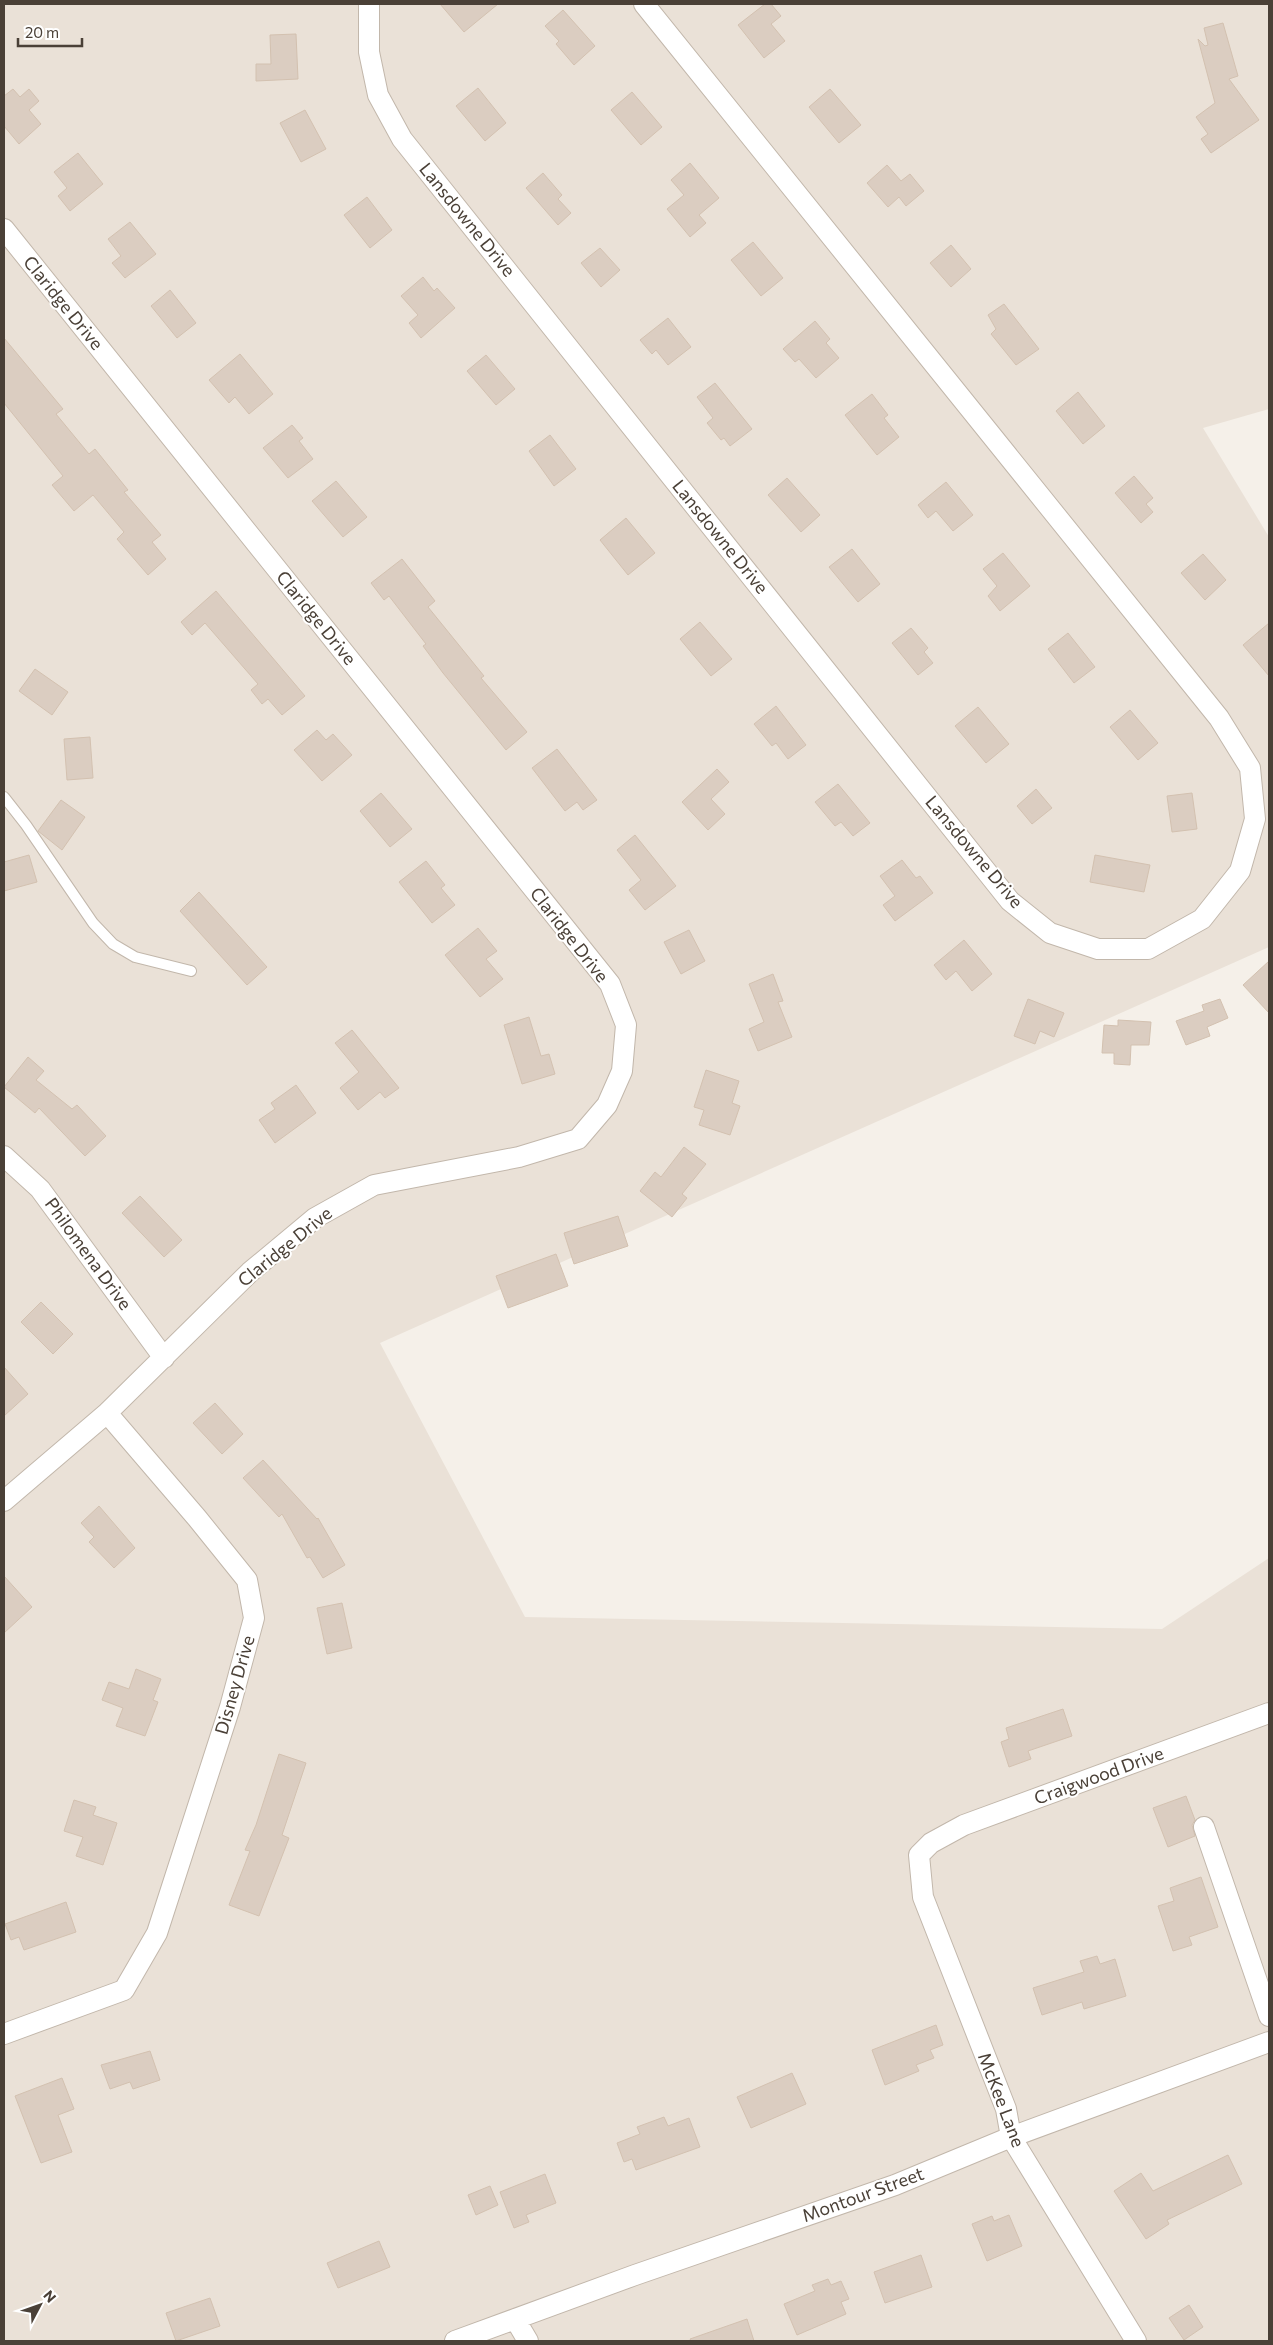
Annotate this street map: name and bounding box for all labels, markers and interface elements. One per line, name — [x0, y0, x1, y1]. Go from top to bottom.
scale bar — [18, 15, 81, 47]
text: 20 m — [25, 23, 59, 41]
street label: Lansdowne Drive — [415, 158, 520, 281]
street label: Claridge Drive — [19, 251, 108, 354]
street label: Lansdowne Drive — [668, 475, 773, 598]
street label: Claridge Drive — [272, 566, 361, 669]
street label: Lansdowne Drive — [921, 791, 1028, 912]
street label: Claridge Drive — [526, 882, 614, 986]
street label: Philomena Drive — [41, 1193, 137, 1314]
street label: Claridge Drive — [233, 1202, 336, 1291]
street label: Disney Drive — [209, 1633, 259, 1737]
street label: Craigwood Drive — [1031, 1741, 1166, 1809]
street label: McKee Lane — [974, 2049, 1030, 2150]
street label: Montour Street — [799, 2162, 926, 2226]
north arrow — [15, 2280, 65, 2330]
text: N — [40, 2287, 60, 2306]

